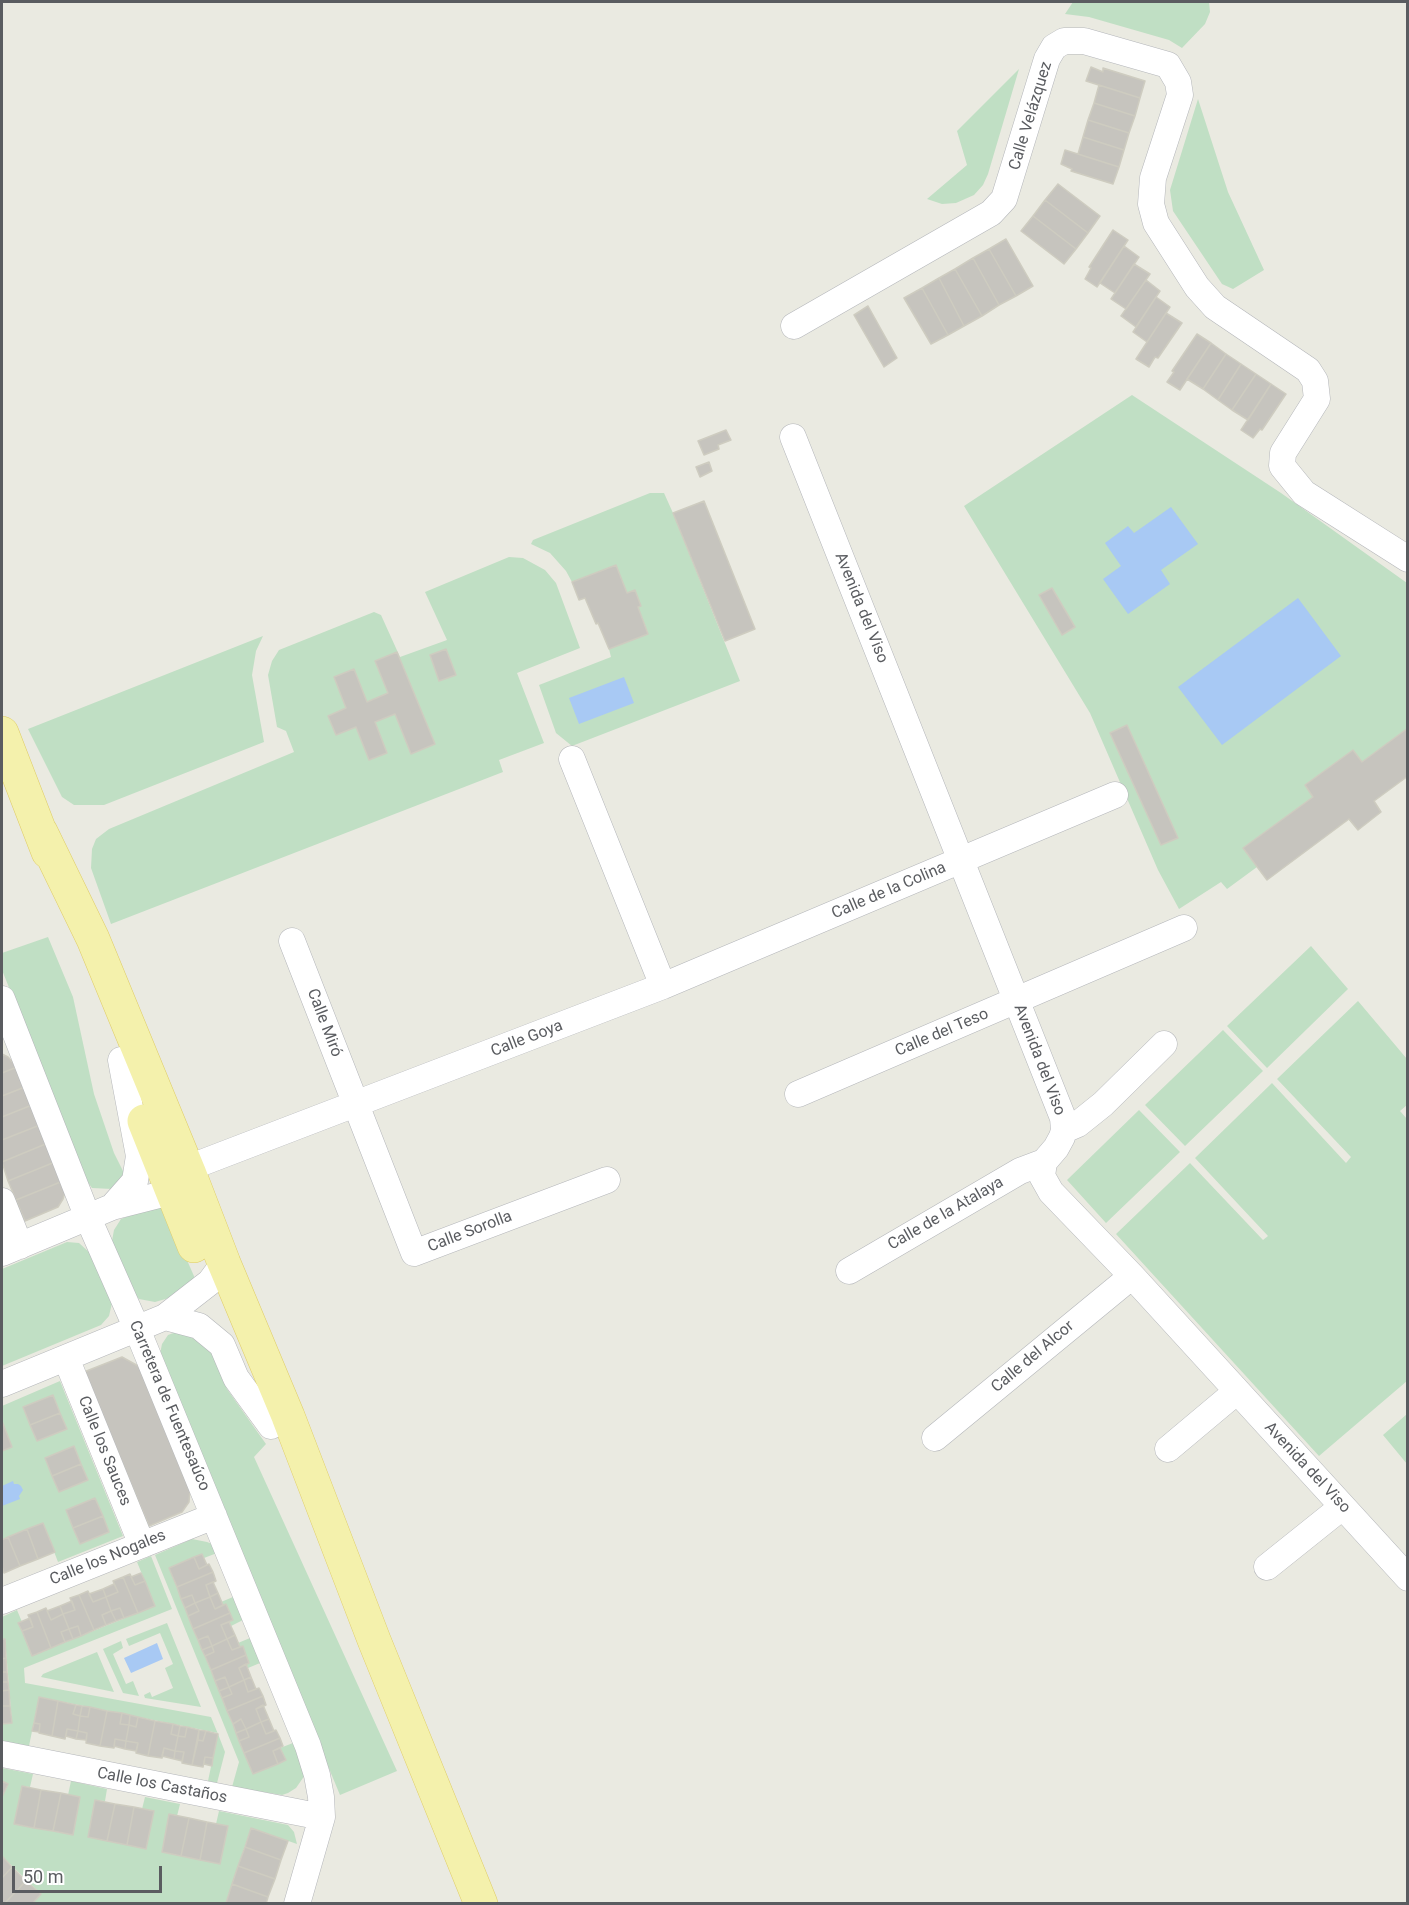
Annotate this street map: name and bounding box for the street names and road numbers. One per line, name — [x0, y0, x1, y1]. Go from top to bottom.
street label: Calle Velázquez — [1005, 59, 1057, 173]
street label: Avenida del Viso — [830, 550, 892, 666]
street label: Calle de la Colina — [829, 858, 949, 924]
street label: Calle Miró — [302, 986, 346, 1060]
street label: Avenida del Viso — [1009, 1002, 1069, 1118]
street label: Calle del Teso — [893, 1005, 991, 1061]
street label: Calle Goya — [488, 1017, 566, 1061]
street label: Calle de la Atalaya — [885, 1173, 1007, 1255]
street label: Calle Sorolla — [425, 1207, 515, 1257]
street label: Calle del Alcor — [988, 1317, 1078, 1397]
street label: Carretera de Fuentesaúco — [124, 1318, 214, 1494]
street label: Calle los Sauces — [73, 1393, 135, 1509]
street label: Avenida del Viso — [1260, 1419, 1354, 1517]
street label: Calle los Nogales — [47, 1526, 169, 1590]
street label: Calle los Castaños — [95, 1764, 229, 1808]

